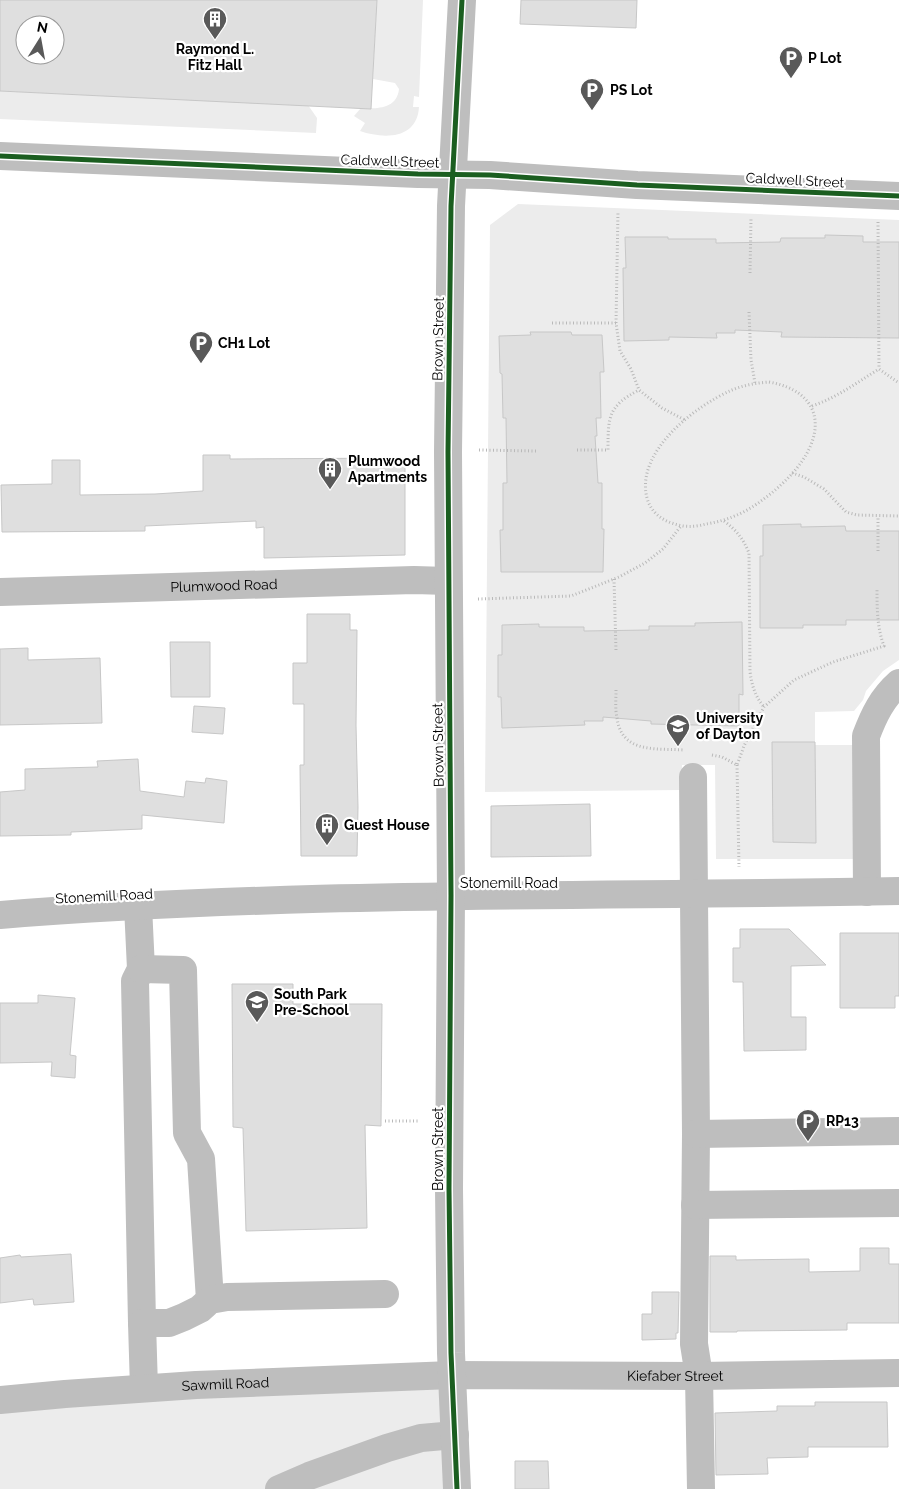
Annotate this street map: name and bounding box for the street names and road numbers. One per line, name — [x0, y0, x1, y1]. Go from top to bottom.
street label: Caldwell Street — [340, 151, 440, 171]
street label: Caldwell Street — [745, 169, 845, 191]
street label: Brown Street — [429, 297, 447, 381]
street label: Plumwood Road — [170, 576, 278, 595]
street label: Brown Street — [429, 703, 447, 787]
street label: Stonemill Road — [460, 875, 558, 891]
street label: Stonemill Road — [55, 885, 153, 907]
street label: Brown Street — [430, 1107, 446, 1191]
street label: Kiefaber Street — [627, 1368, 724, 1384]
street label: Sawmill Road — [181, 1374, 269, 1394]

